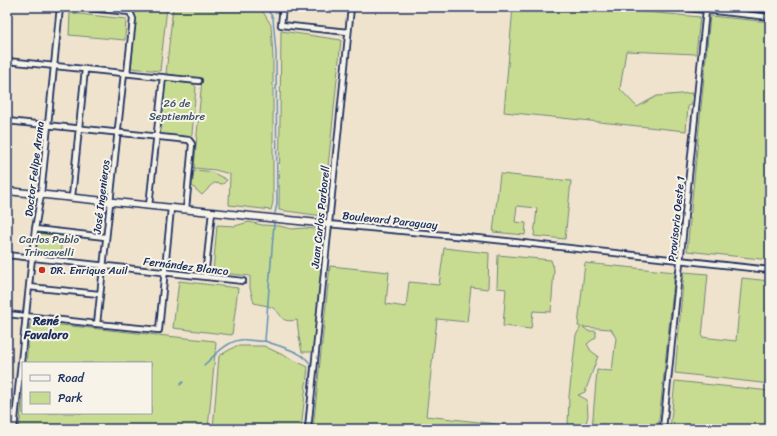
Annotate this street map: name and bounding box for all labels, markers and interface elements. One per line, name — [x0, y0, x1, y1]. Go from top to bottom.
park label: 26 de Septiembre — [149, 94, 205, 126]
street label: Doctor Felipe Arana — [19, 120, 50, 218]
street label: José Ingenieros — [87, 158, 116, 236]
street label: Juan Carlos Parborell — [306, 164, 335, 270]
street label: Provisoria Oeste 1 — [663, 175, 690, 263]
street label: Boulevard Paraguay — [341, 206, 439, 235]
park label: Carlos Pablo Trincavelli — [19, 230, 79, 262]
street label: Fernández Blanco — [142, 252, 230, 281]
place label: DR. Enrique Auil — [50, 261, 129, 280]
marker: DR. Enrique Auil — [37, 265, 47, 275]
district label: René Favaloro — [23, 310, 69, 346]
legend — [22, 362, 152, 414]
text: Road — [58, 367, 85, 389]
text: Park — [58, 387, 83, 409]

